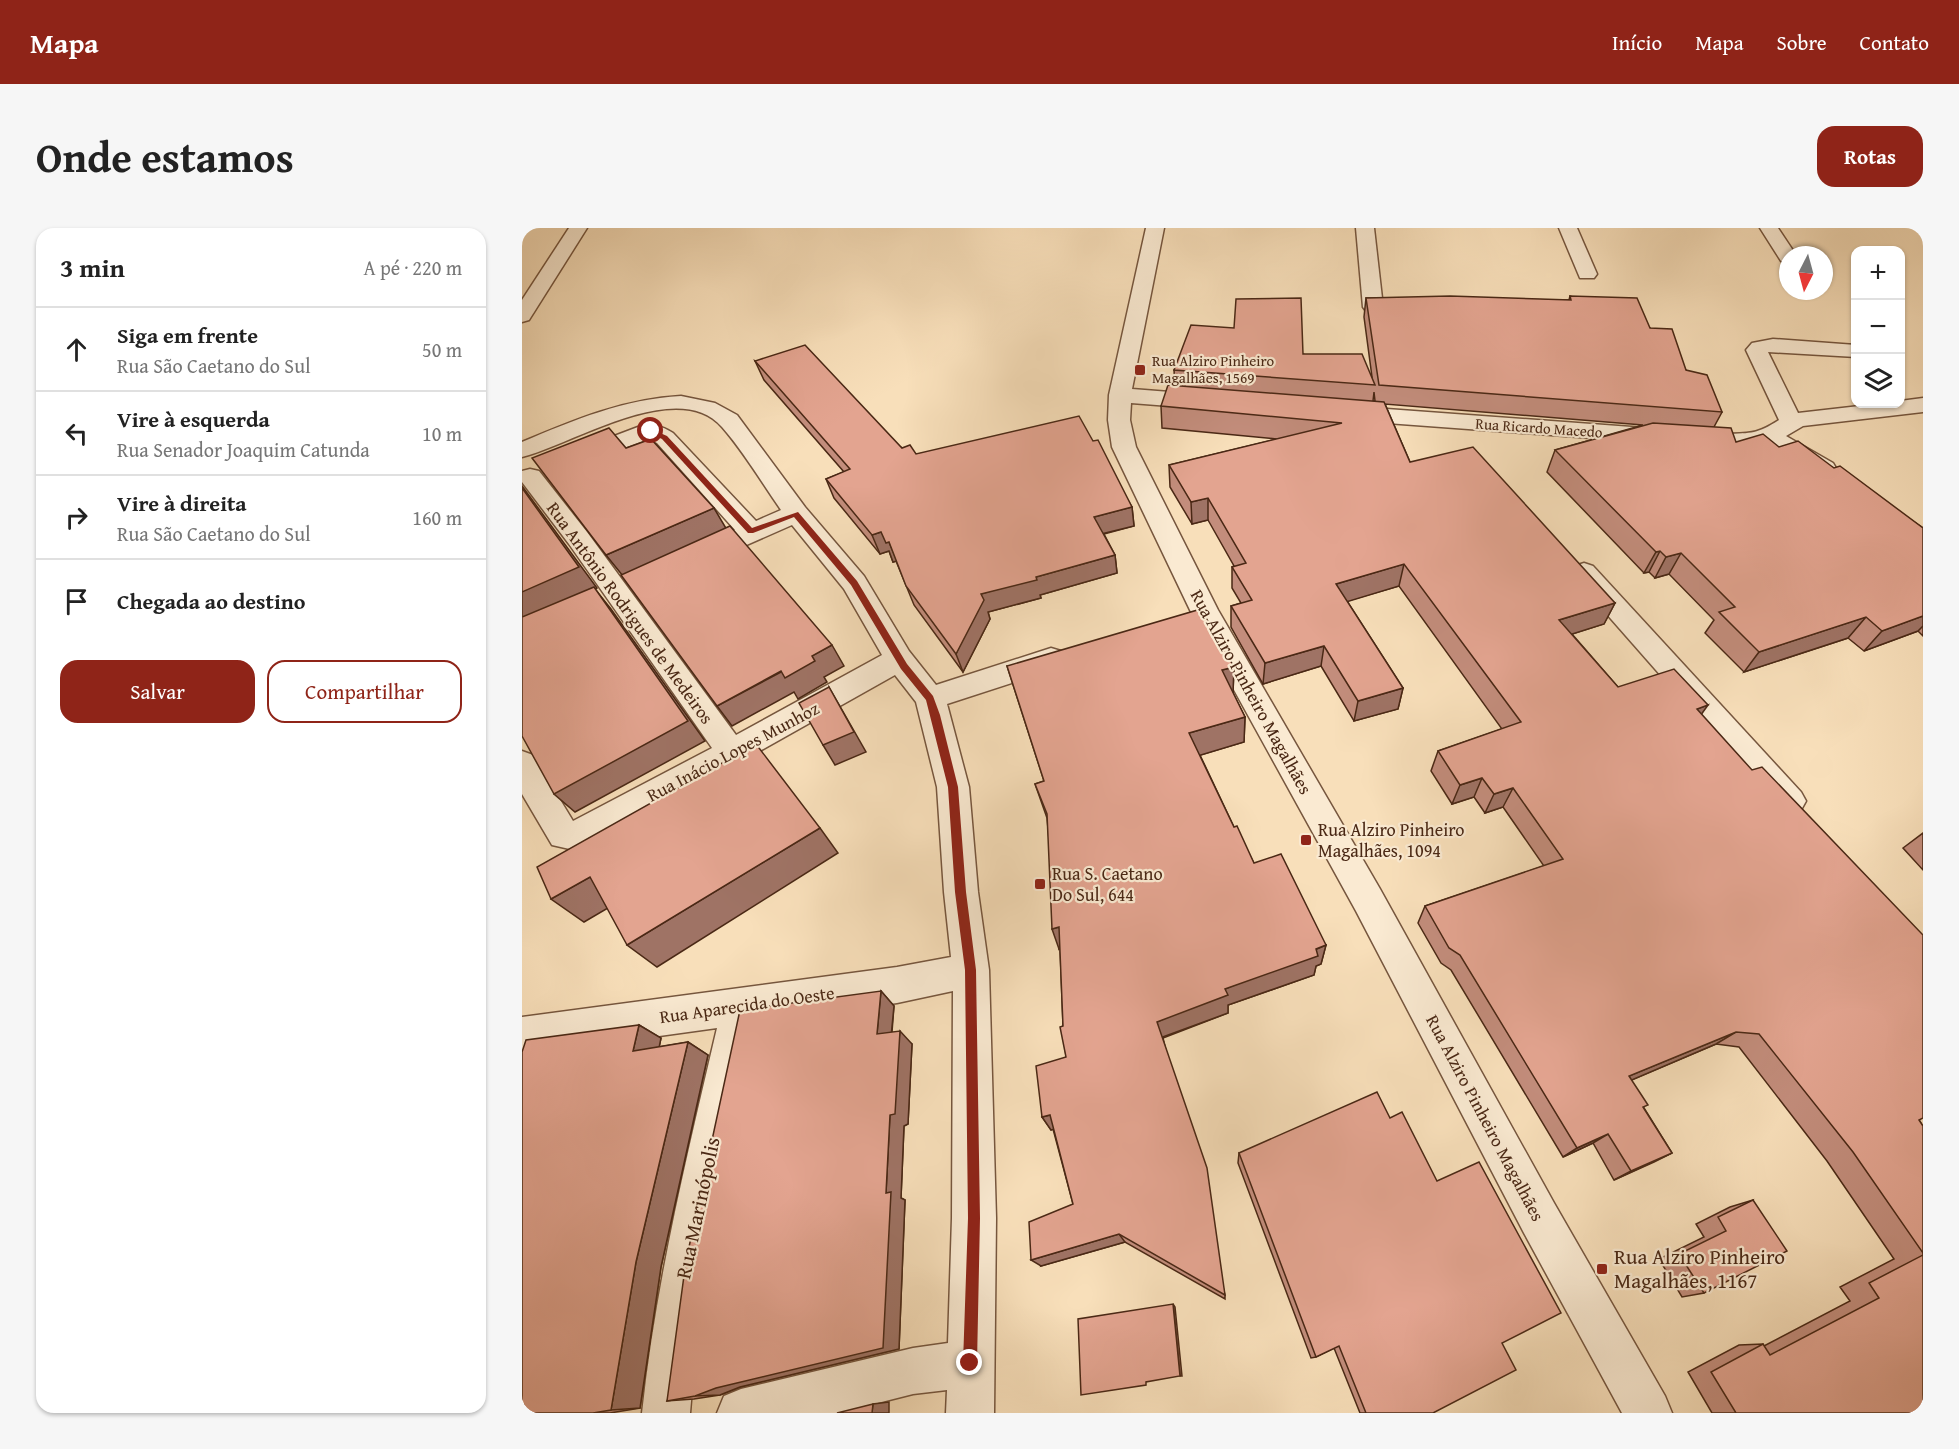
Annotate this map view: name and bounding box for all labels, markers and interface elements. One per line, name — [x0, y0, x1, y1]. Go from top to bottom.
text: Mapa — [30, 22, 99, 63]
text: Início — [1612, 27, 1662, 58]
text: Mapa — [1695, 27, 1744, 58]
text: Sobre — [1777, 27, 1827, 58]
text: Contato — [1860, 27, 1929, 58]
text: Onde estamos — [36, 126, 294, 187]
button: Rotas — [1817, 126, 1923, 187]
north arrow — [1779, 246, 1833, 300]
map controls — [1851, 246, 1905, 408]
button: + — [1851, 246, 1905, 300]
text: 3 min — [60, 248, 125, 287]
text: A pé · 220 m — [364, 253, 462, 282]
button: − — [1851, 300, 1905, 354]
text: Siga em frente — [117, 319, 258, 351]
icon: ahead — [60, 333, 93, 366]
text: 50 m — [422, 335, 462, 364]
place label: Rua Alziro Pinheiro Magalhães, 1569 — [1152, 350, 1274, 388]
text: Rua São Caetano do Sul — [117, 351, 311, 380]
button: layers — [1851, 354, 1905, 408]
marker: Rua Alziro Pinheiro Magalhães, 1569 — [1133, 363, 1147, 377]
text: Vire à esquerda — [117, 403, 270, 435]
street label: Rua Ricardo Macedo — [1475, 413, 1604, 442]
icon: left — [60, 417, 93, 450]
route start — [637, 417, 663, 443]
text: 10 m — [422, 419, 462, 448]
text: Rua Senador Joaquim Catunda — [117, 435, 370, 464]
text: Vire à direita — [117, 487, 247, 519]
street label: Rua Antônio Rodrigues de Medeiros — [540, 496, 720, 730]
icon: right — [60, 501, 93, 534]
text: 160 m — [412, 503, 462, 532]
text: Rua São Caetano do Sul — [117, 519, 311, 548]
street label: Rua Alziro Pinheiro Magalhães — [1184, 584, 1319, 799]
icon: arrive — [60, 585, 93, 618]
text: Chegada ao destino — [117, 585, 305, 617]
button: Salvar — [60, 660, 255, 723]
button: Compartilhar — [267, 660, 462, 723]
street label: Rua Inácio Lopes Munhoz — [642, 695, 824, 809]
place label: Rua Alziro Pinheiro Magalhães, 1094 — [1318, 816, 1465, 864]
marker: Rua Alziro Pinheiro Magalhães, 1094 — [1299, 833, 1313, 847]
place label: Rua S. Caetano Do Sul, 644 — [1052, 860, 1163, 908]
marker: Rua S. Caetano Do Sul, 644 — [1033, 877, 1047, 891]
street label: Rua Aparecida do Oeste — [658, 979, 836, 1030]
street label: Rua Alziro Pinheiro Magalhães — [1419, 1010, 1551, 1226]
street label: Rua Marinópolis — [667, 1134, 728, 1282]
place label: Rua Alziro Pinheiro Magalhães, 1167 — [1614, 1241, 1785, 1296]
marker: Rua Alziro Pinheiro Magalhães, 1167 — [1595, 1262, 1609, 1276]
route end — [956, 1349, 982, 1375]

